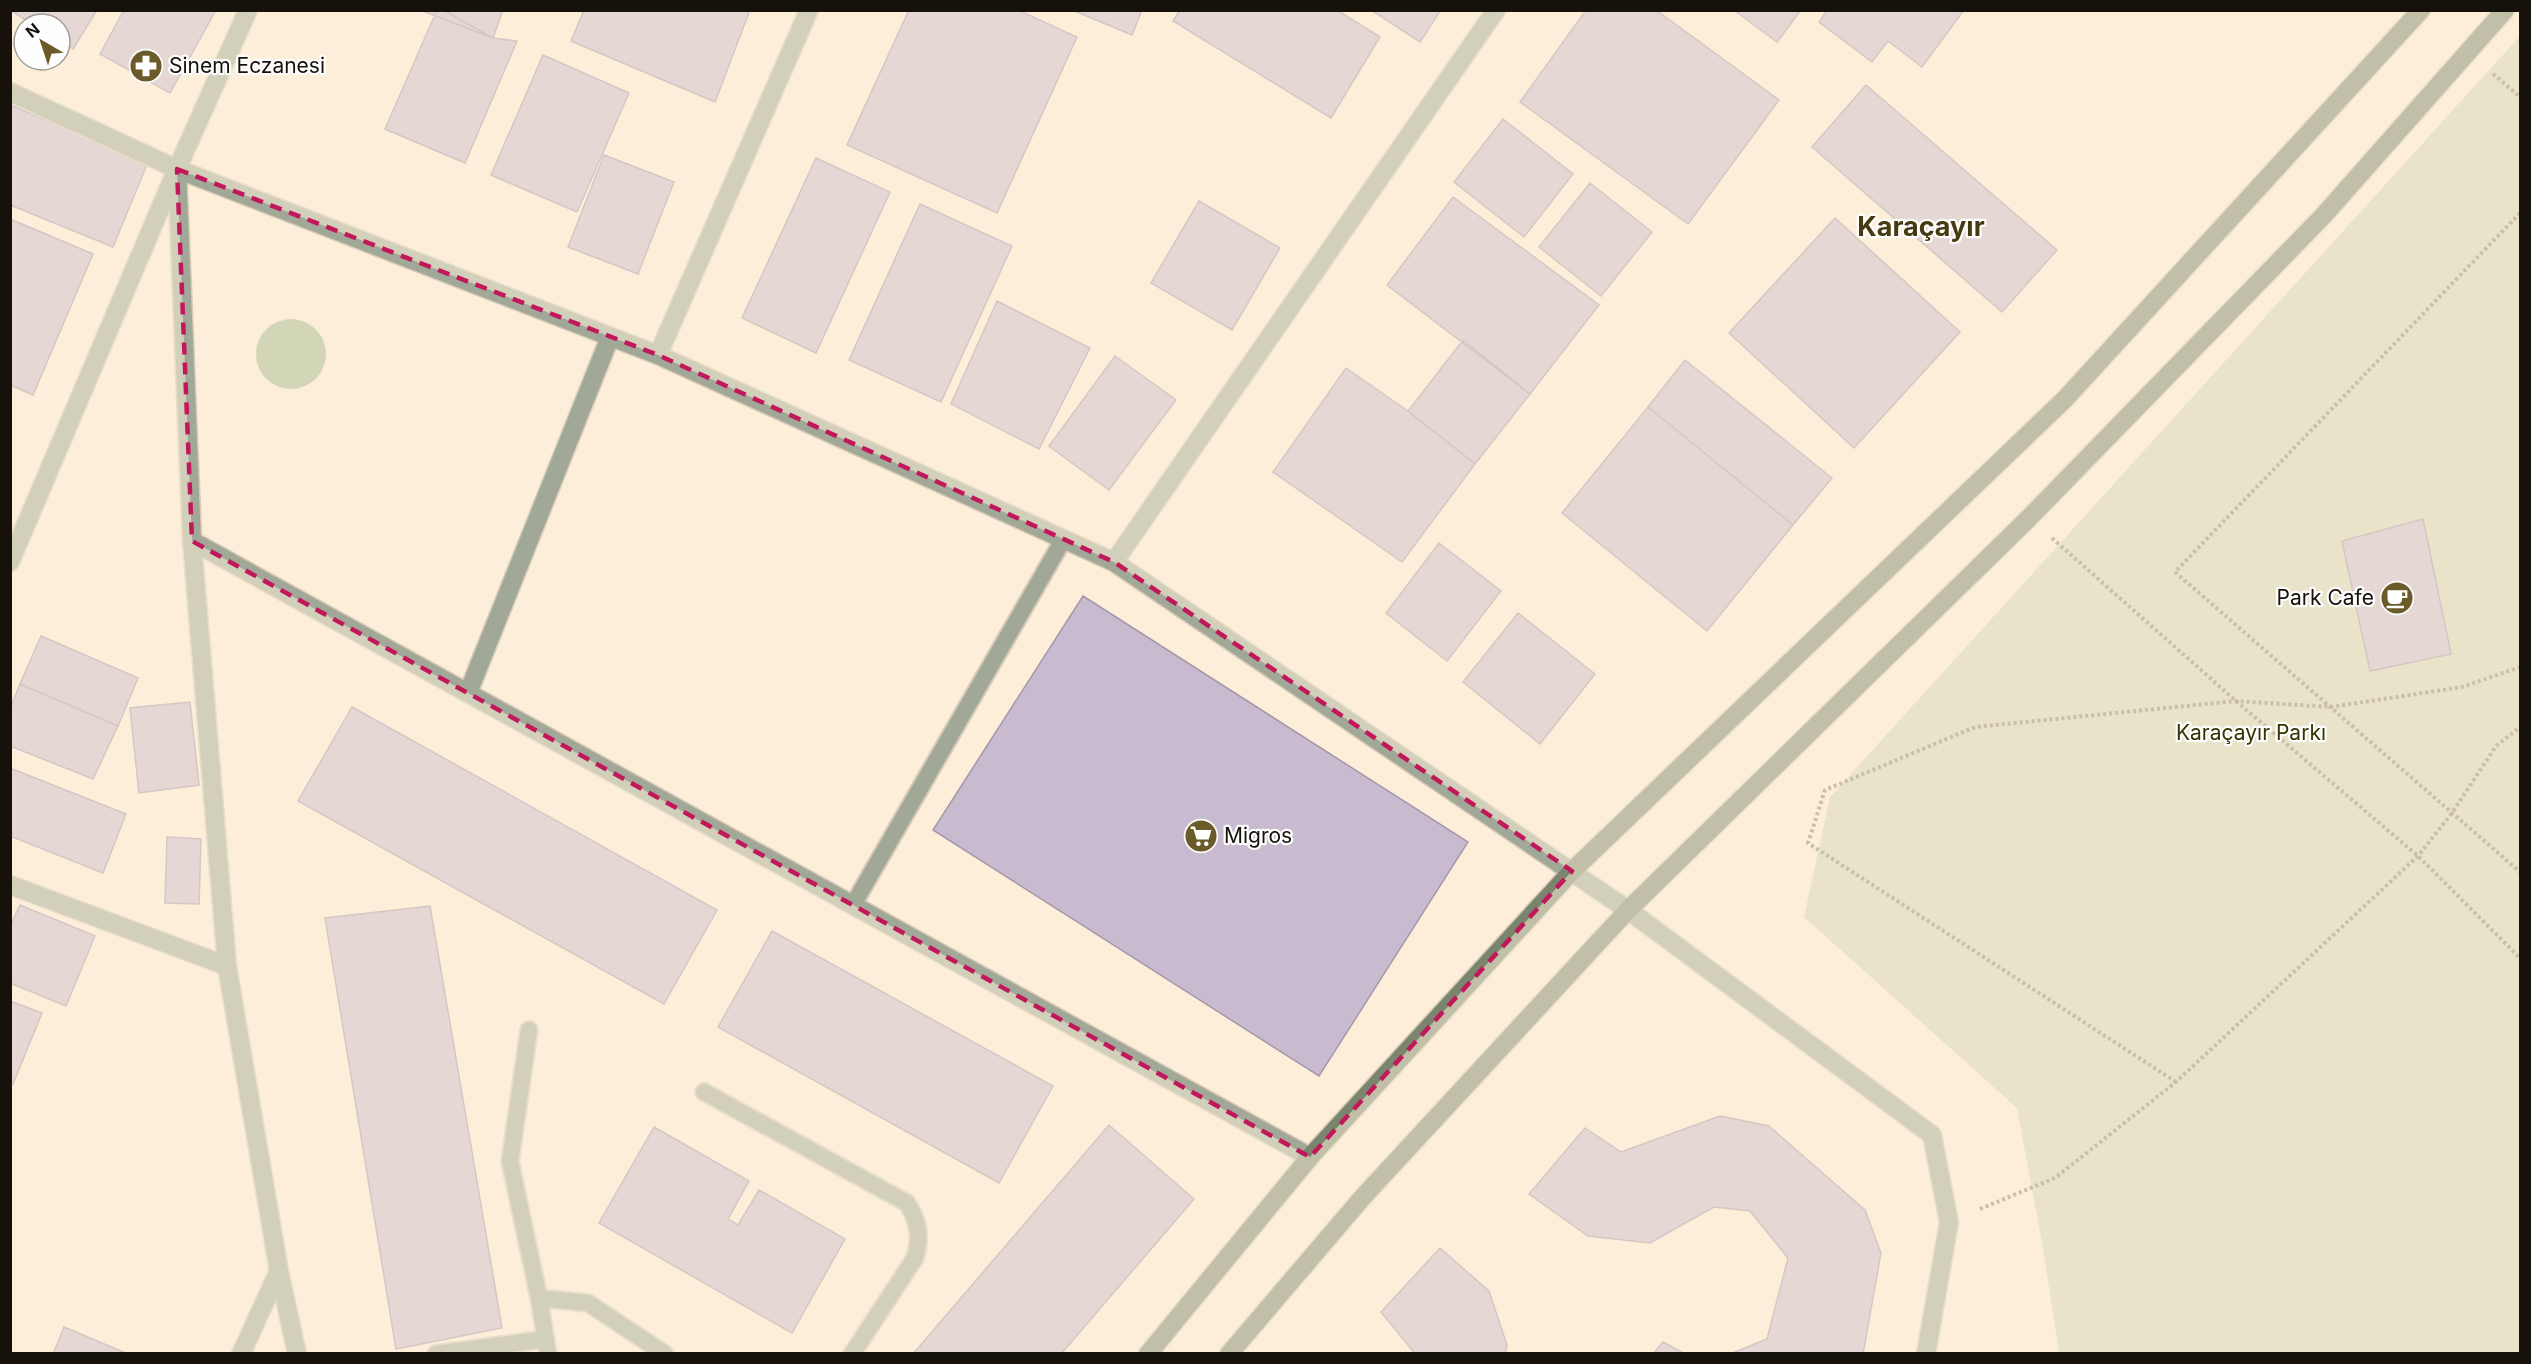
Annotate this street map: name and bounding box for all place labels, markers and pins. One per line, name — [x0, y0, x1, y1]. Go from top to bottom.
pharmacy icon: Sinem Eczanesi — [128, 48, 164, 84]
place label: Sinem Eczanesi — [169, 53, 325, 78]
cafe icon: Park Cafe — [2379, 580, 2415, 616]
place label: Park Cafe — [2277, 585, 2374, 610]
supermarket icon: Migros — [1183, 818, 1219, 854]
place label: Migros — [1224, 823, 1292, 848]

